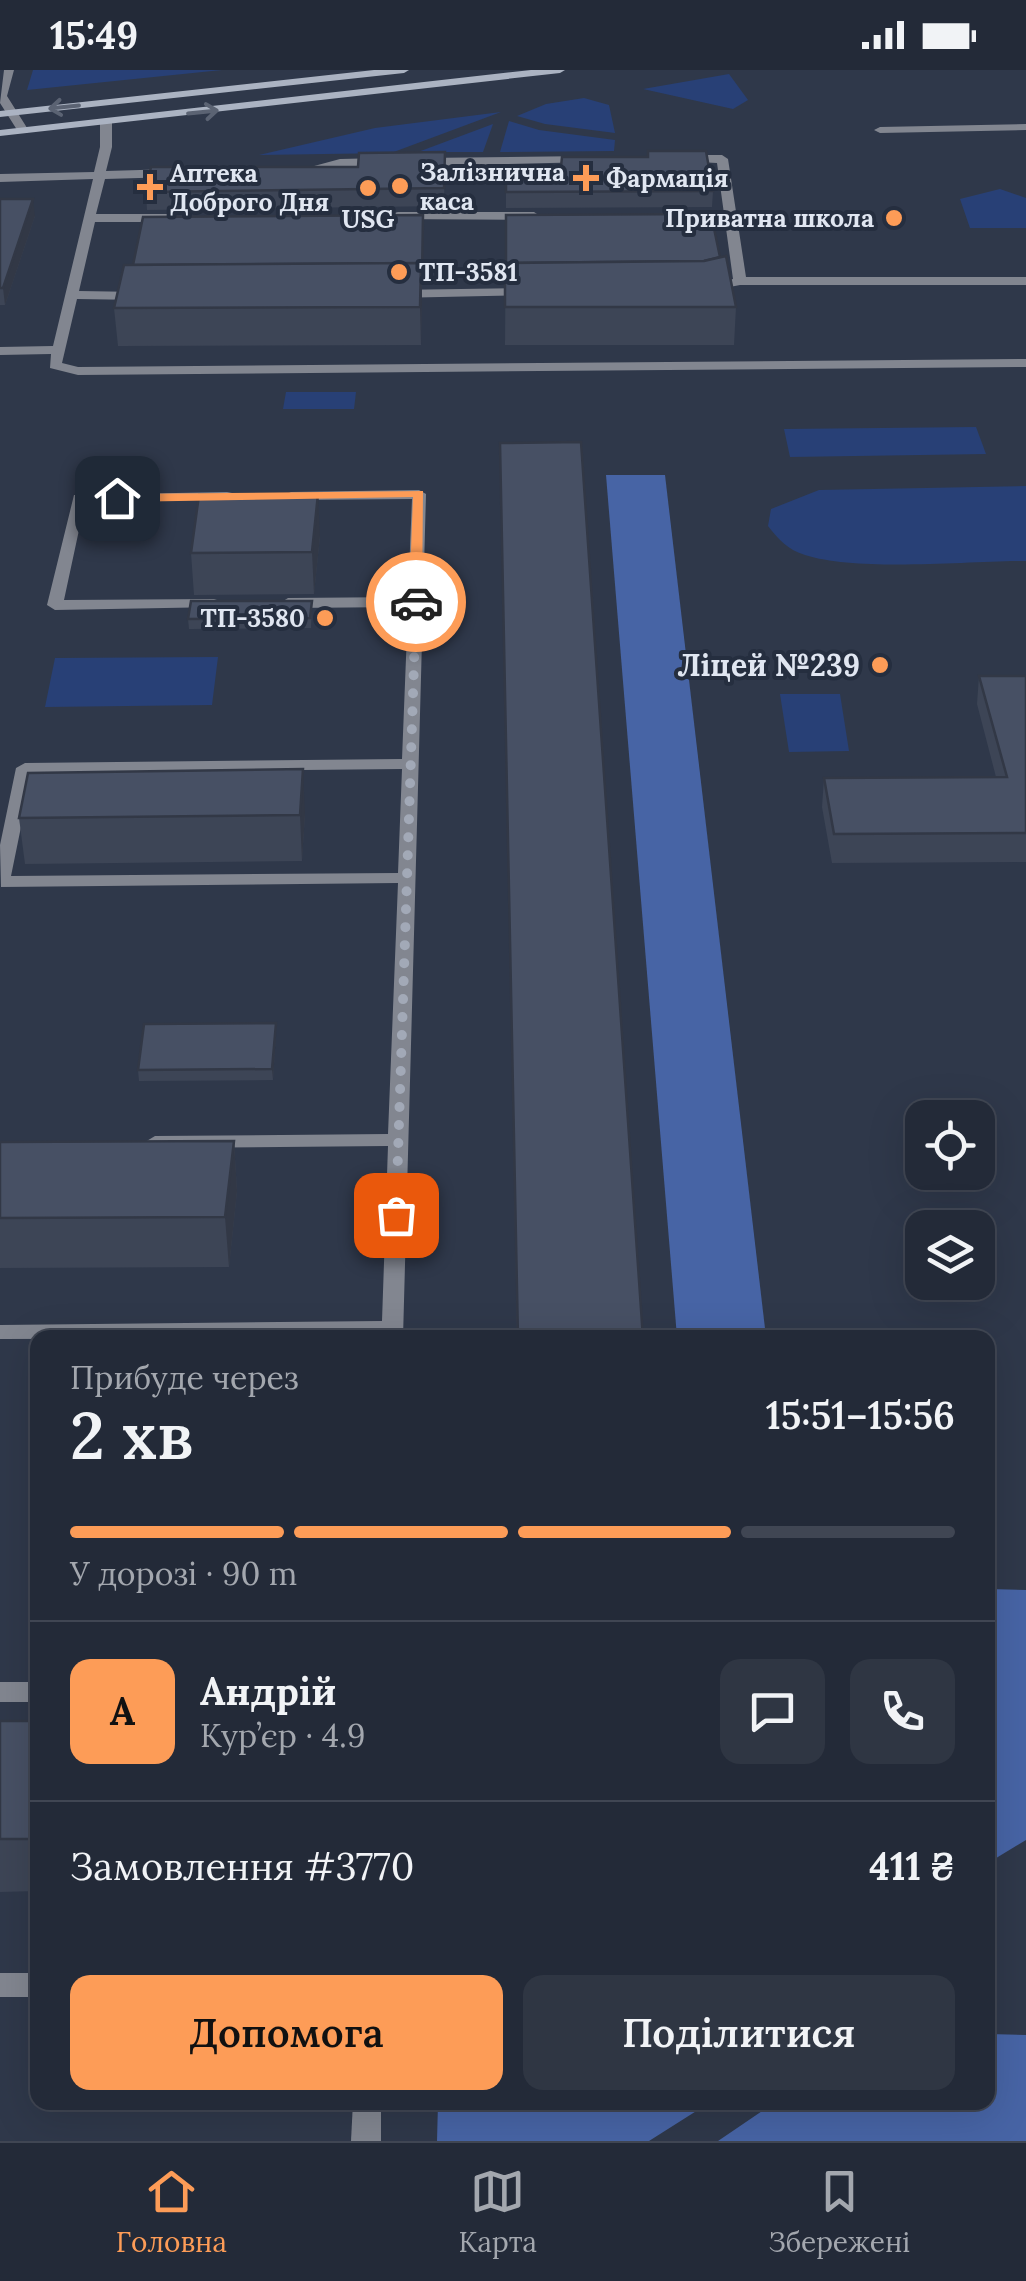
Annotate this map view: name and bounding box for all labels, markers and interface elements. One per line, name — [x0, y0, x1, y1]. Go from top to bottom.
text: 15:49 — [50, 11, 138, 59]
one-way arrow — [48, 98, 80, 117]
one-way arrow — [186, 102, 218, 121]
place label: Залізнична каса — [420, 156, 565, 217]
place label: Аптека Доброго Дня — [170, 157, 329, 218]
place label: Фармація — [606, 162, 729, 194]
marker: Фармація — [575, 167, 597, 189]
marker: Залізнична каса — [389, 175, 411, 197]
marker: Аптека Доброго Дня — [139, 176, 161, 198]
marker: USG — [357, 177, 379, 199]
place label: Приватна школа — [665, 202, 874, 234]
place label: USG — [342, 203, 395, 235]
marker: Приватна школа — [883, 207, 905, 229]
place label: ТП-3581 — [419, 256, 518, 288]
marker: ТП-3581 — [388, 261, 410, 283]
pin — [75, 456, 160, 541]
icon: home — [90, 471, 145, 526]
courier — [366, 552, 466, 652]
icon: car — [389, 575, 444, 630]
place label: ТП-3580 — [201, 602, 305, 634]
marker: ТП-3580 — [314, 607, 336, 629]
place label: Ліцей №239 — [677, 646, 860, 684]
marker: Ліцей №239 — [869, 654, 891, 676]
map controls — [905, 1100, 995, 1300]
button: locate — [905, 1100, 995, 1190]
pin — [354, 1173, 439, 1258]
icon: bag — [369, 1188, 424, 1243]
button: layers — [905, 1210, 995, 1300]
text: Прибуде через — [70, 1357, 299, 1398]
text: 15:51–15:56 — [766, 1391, 955, 1439]
text: 2 хв — [70, 1394, 193, 1477]
text: У дорозі · 90 m — [70, 1553, 297, 1594]
button: chat — [720, 1659, 825, 1764]
button: phone — [850, 1659, 955, 1764]
text: Андрій — [200, 1667, 336, 1715]
text: А — [110, 1687, 135, 1735]
text: Кур’єр · 4.9 — [200, 1715, 365, 1756]
text: Замовлення #3770 — [70, 1842, 414, 1890]
text: 411 ₴ — [869, 1842, 955, 1890]
button: Допомога — [70, 1975, 503, 2090]
button: Поділитися — [523, 1975, 955, 2090]
tab: Головна — [116, 2164, 227, 2260]
tab: Карта — [458, 2164, 537, 2260]
tab: Збережені — [769, 2164, 910, 2260]

